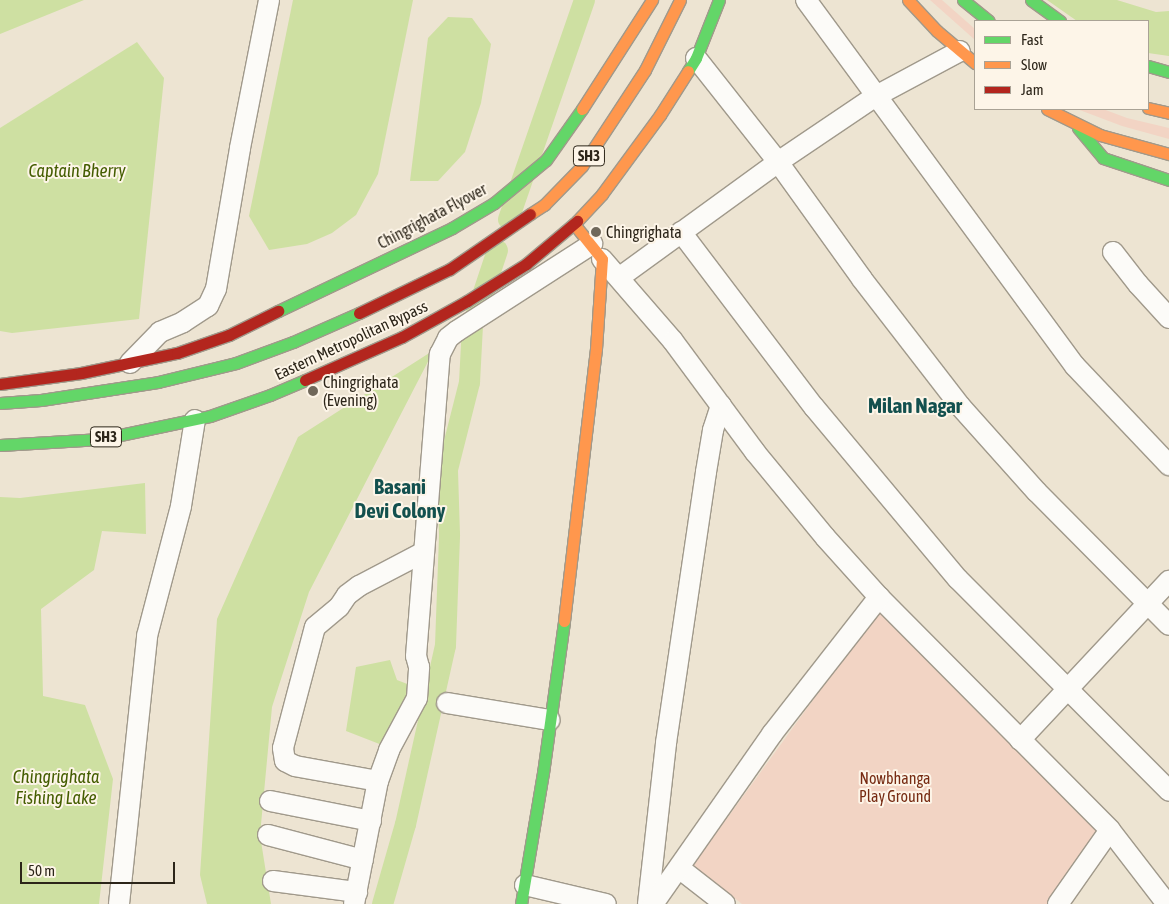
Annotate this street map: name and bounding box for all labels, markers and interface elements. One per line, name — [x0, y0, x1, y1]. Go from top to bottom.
legend — [974, 20, 1149, 110]
text: Fast — [1021, 31, 1043, 48]
text: Slow — [1021, 56, 1047, 73]
text: Jam — [1021, 81, 1044, 98]
road number: SH3 — [573, 144, 605, 168]
water label: Captain Bherry — [28, 160, 126, 182]
street label: Chingrighata Flyover — [374, 179, 490, 253]
place label: Chingrighata — [606, 222, 682, 242]
marker: Chingrighata — [590, 226, 602, 238]
street label: Eastern Metropolitan Bypass — [271, 296, 431, 384]
place label: Chingrighata (Evening) — [323, 372, 399, 410]
marker: Chingrighata (Evening) — [307, 385, 319, 397]
district label: Milan Nagar — [868, 392, 962, 418]
road number: SH3 — [90, 424, 122, 450]
district label: Basani Devi Colony — [355, 473, 445, 523]
water label: Chingrighata Fishing Lake — [13, 767, 99, 810]
park label: Nowbhanga Play Ground — [859, 768, 931, 806]
scale bar — [22, 852, 178, 884]
text: 50 m — [28, 862, 55, 879]

